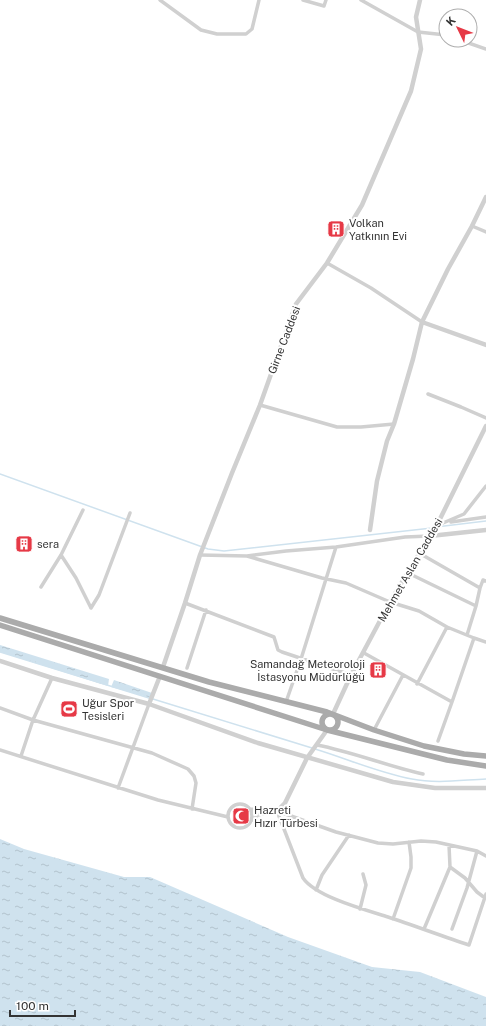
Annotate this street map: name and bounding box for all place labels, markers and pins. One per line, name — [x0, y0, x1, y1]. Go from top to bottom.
place label: Volkan Yatkının Evi — [349, 217, 407, 242]
building icon: Volkan Yatkının Evi — [326, 219, 346, 239]
building icon: sera — [14, 534, 34, 554]
place label: sera — [37, 538, 59, 550]
place label: Samandağ Meteoroloji İstasyonu Müdürlüğü — [250, 658, 365, 683]
building icon: Samandağ Meteoroloji İstasyonu Müdürlüğü — [368, 660, 388, 680]
place label: Uğur Spor Tesisleri — [82, 697, 134, 722]
sports icon: Uğur Spor Tesisleri — [59, 699, 79, 719]
place label: Hazreti Hızır Türbesi — [254, 804, 318, 829]
mosque icon: Hazreti Hızır Türbesi — [231, 806, 251, 826]

